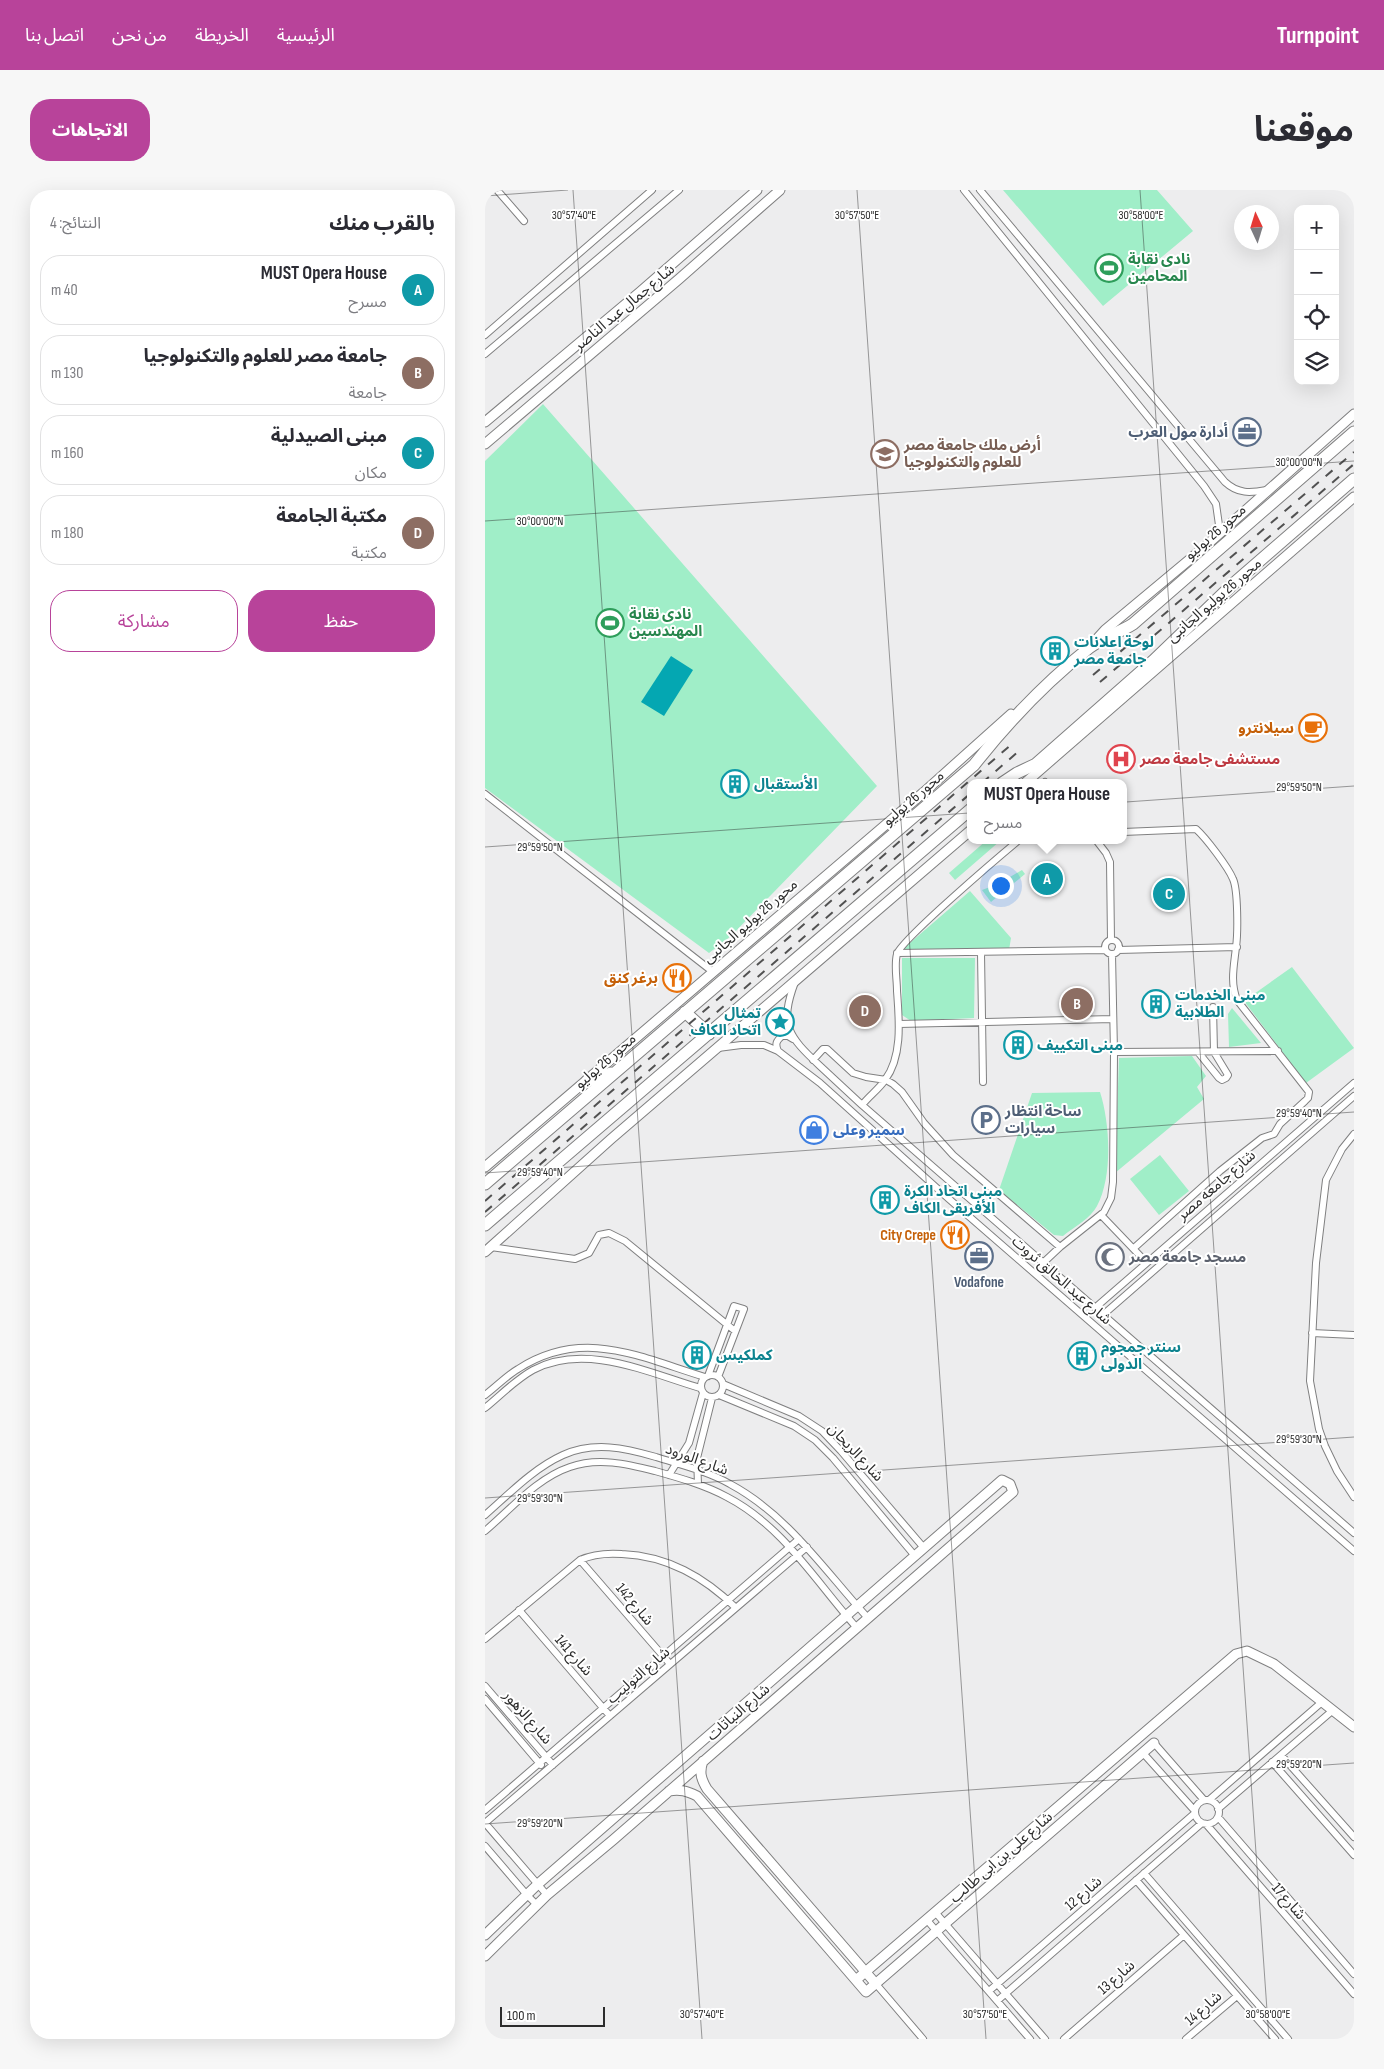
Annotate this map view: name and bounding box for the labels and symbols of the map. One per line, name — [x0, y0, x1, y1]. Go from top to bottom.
north arrow — [1234, 205, 1279, 250]
text: 30°57'40"E — [552, 208, 596, 223]
text: 30°57'50"E — [835, 208, 879, 223]
text: 30°58'00"E — [1119, 208, 1164, 223]
place label: نادى نقابة المحامين — [1128, 250, 1191, 286]
sports icon: نادى نقابة المحامين — [1094, 253, 1124, 283]
street label: شارع جمال عبد الناصر — [569, 260, 680, 357]
office icon: أدارة مول العرب — [1232, 417, 1262, 447]
place label: أدارة مول العرب — [1128, 422, 1228, 442]
place label: أرض ملك جامعة مصر للعلوم والتكنولوجيا — [903, 435, 1041, 473]
school or university icon: أرض ملك جامعة مصر للعلوم والتكنولوجيا — [870, 439, 900, 469]
text: 30°00'00"N — [1276, 455, 1322, 470]
street label: محور 26 يوليو — [1181, 500, 1250, 564]
text: 30°00'00"N — [517, 514, 563, 529]
street label: محور 26 يوليو الجانبى — [1163, 554, 1266, 647]
place label: نادى نقابة المهندسين — [629, 605, 702, 641]
sports icon: نادى نقابة المهندسين — [595, 608, 625, 638]
place label: لوحة اعلانات جامعة مصر — [1073, 633, 1154, 669]
building icon: لوحة اعلانات جامعة مصر — [1040, 636, 1070, 666]
cafe icon: سيلانترو — [1298, 713, 1328, 743]
place label: سيلانترو — [1238, 719, 1294, 738]
hospital icon: مستشفى جامعة مصر — [1106, 744, 1136, 774]
place label: مستشفى جامعة مصر — [1139, 750, 1280, 769]
street label: محور 26 يوليو — [879, 766, 948, 830]
building icon: الأستقبال — [720, 769, 750, 799]
place label: الأستقبال — [754, 775, 818, 794]
text: 29°59'50"N — [1276, 780, 1322, 795]
text: 29°59'50"N — [517, 840, 563, 855]
pin: A — [1031, 860, 1063, 898]
your location — [988, 873, 1014, 899]
street label: محور 26 يوليو الجانبى — [699, 875, 802, 968]
pin: C — [1153, 875, 1185, 913]
restaurant icon: برغر كنق — [662, 963, 692, 993]
place label: برغر كنق — [604, 969, 658, 988]
pin: B — [1061, 985, 1093, 1023]
place label: مبنى الخدمات الطلابية — [1175, 986, 1265, 1022]
building icon: مبنى الخدمات الطلابية — [1141, 989, 1171, 1019]
pin: D — [849, 992, 881, 1030]
place label: تمثال اتحاد الكاف — [691, 1004, 762, 1040]
place icon: تمثال اتحاد الكاف — [765, 1007, 795, 1037]
street label: محور 26 يوليو — [571, 1029, 640, 1093]
building icon: مبنى التكييف — [1003, 1030, 1033, 1060]
place label: مبنى التكييف — [1037, 1036, 1123, 1055]
place label: ساحة انتظار سيارات — [1004, 1102, 1081, 1138]
parking icon: ساحة انتظار سيارات — [971, 1105, 1001, 1135]
text: 29°59'40"N — [1276, 1106, 1322, 1121]
shop icon: سمير وعلى — [799, 1115, 829, 1145]
place label: سمير وعلى — [833, 1121, 905, 1140]
street label: شارع جامعه مصر — [1172, 1146, 1261, 1227]
text: 29°59'40"N — [517, 1165, 563, 1180]
place label: مبنى اتحاد الكرة الأفريقى الكاف — [904, 1182, 1002, 1218]
building icon: مبنى اتحاد الكرة الأفريقى الكاف — [870, 1185, 900, 1215]
restaurant icon: City Crepe — [940, 1220, 970, 1250]
place label: City Crepe — [880, 1226, 936, 1245]
street label: شارع عبد الخالق ثروت — [1006, 1232, 1116, 1331]
office icon: Vodafone — [964, 1241, 994, 1271]
mosque icon: مسجد جامعة مصر — [1095, 1242, 1125, 1272]
place label: مسجد جامعة مصر — [1128, 1248, 1246, 1267]
place label: Vodafone — [954, 1273, 1004, 1292]
place label: سنتر جمجوم الدولى — [1101, 1338, 1181, 1374]
building icon: كملكيس — [682, 1340, 712, 1370]
building icon: سنتر جمجوم الدولى — [1067, 1341, 1097, 1371]
place label: كملكيس — [716, 1346, 773, 1365]
street label: شارع الريحان — [822, 1419, 888, 1487]
text: 29°59'30"N — [1276, 1432, 1322, 1447]
street label: شارع الورود — [662, 1439, 731, 1482]
text: 29°59'30"N — [517, 1491, 563, 1506]
street label: شارع 142 — [610, 1579, 658, 1631]
street label: شارع 141 — [549, 1631, 597, 1681]
street label: شارع التوليب — [603, 1643, 675, 1710]
street label: شارع النباتات — [703, 1680, 775, 1746]
street label: شارع الزهور — [497, 1686, 556, 1750]
text: 29°59'20"N — [1276, 1757, 1322, 1772]
street label: شارع على بن ابى طالب — [946, 1807, 1058, 1909]
text: 29°59'20"N — [517, 1816, 563, 1831]
street label: شارع 12 — [1061, 1872, 1107, 1916]
street label: شارع 17 — [1266, 1879, 1310, 1925]
street label: شارع 13 — [1094, 1956, 1140, 2000]
street label: شارع 14 — [1181, 1987, 1227, 2031]
scale bar — [500, 2004, 605, 2027]
text: 30°57'40"E — [680, 2007, 724, 2022]
text: 30°57'50"E — [963, 2007, 1007, 2022]
text: 30°58'00"E — [1246, 2007, 1291, 2022]

